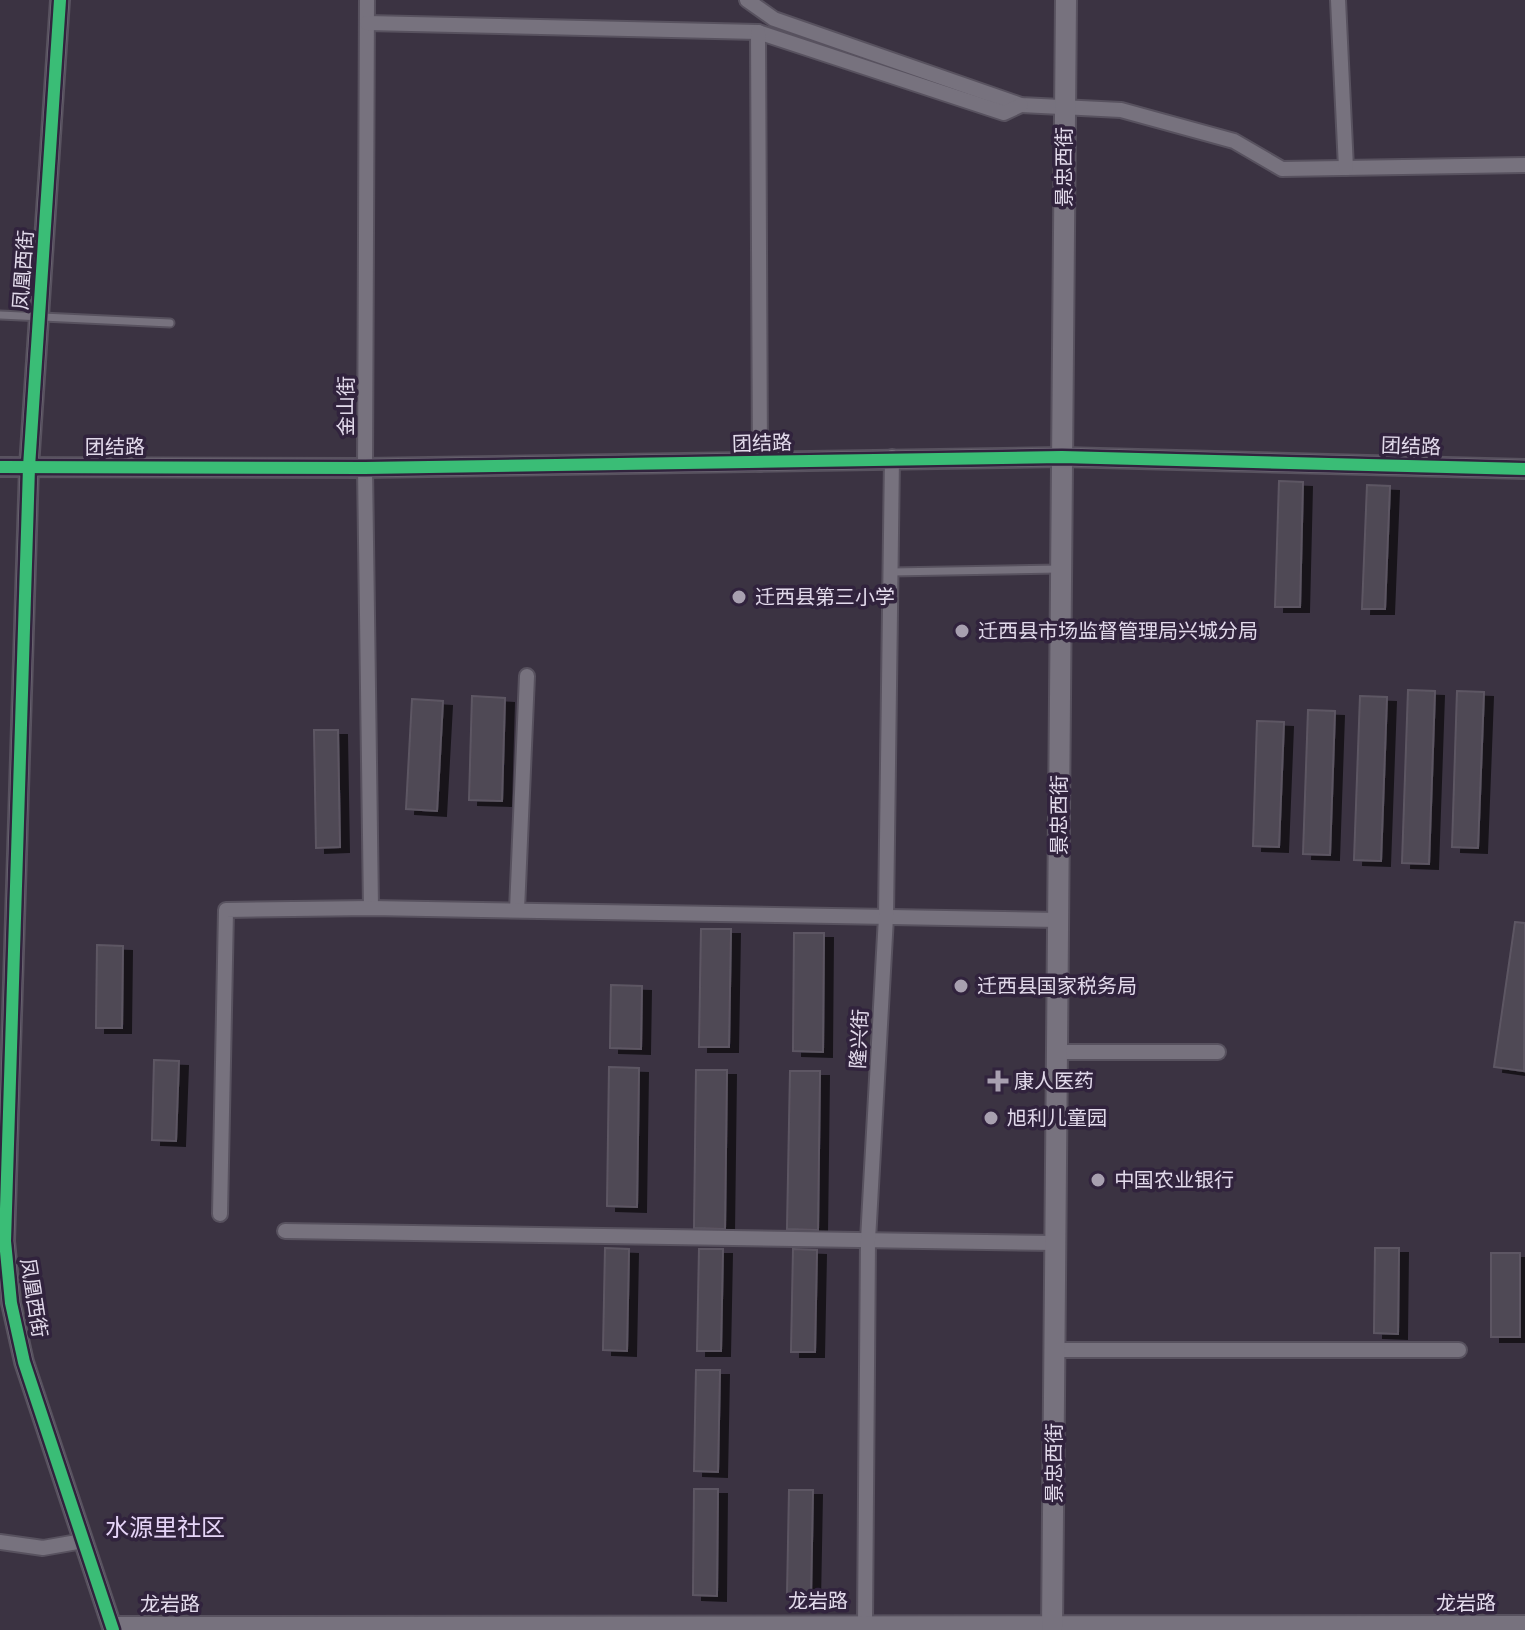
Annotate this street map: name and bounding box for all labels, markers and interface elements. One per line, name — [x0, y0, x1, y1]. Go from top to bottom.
street label: 景忠西街 — [1053, 127, 1075, 207]
street label: 凤凰西街 — [9, 229, 37, 311]
street label: 金山街 — [335, 376, 357, 436]
street label: 团结路 — [732, 431, 792, 455]
street label: 团结路 — [1381, 434, 1441, 458]
street label: 团结路 — [85, 436, 145, 458]
place label: 迁西县第三小学 — [755, 586, 895, 608]
marker: 迁西县第三小学 — [730, 588, 748, 606]
place label: 迁西县市场监督管理局兴城分局 — [978, 620, 1258, 642]
marker: 迁西县市场监督管理局兴城分局 — [953, 622, 971, 640]
street label: 景忠西街 — [1048, 775, 1070, 855]
place label: 迁西县国家税务局 — [977, 975, 1137, 997]
marker: 迁西县国家税务局 — [952, 977, 970, 995]
street label: 隆兴街 — [846, 1008, 872, 1070]
place label: 康人医药 — [1014, 1070, 1094, 1092]
marker: 康人医药 — [989, 1072, 1007, 1090]
place label: 旭利儿童园 — [1007, 1107, 1107, 1129]
marker: 旭利儿童园 — [982, 1109, 1000, 1127]
place label: 中国农业银行 — [1114, 1169, 1234, 1191]
marker: 中国农业银行 — [1089, 1171, 1107, 1189]
street label: 凤凰西街 — [17, 1257, 51, 1339]
street label: 景忠西街 — [1043, 1423, 1065, 1503]
district label: 水源里社区 — [105, 1515, 225, 1541]
street label: 龙岩路 — [788, 1590, 848, 1612]
street label: 龙岩路 — [1436, 1592, 1496, 1614]
street label: 龙岩路 — [140, 1593, 200, 1615]

